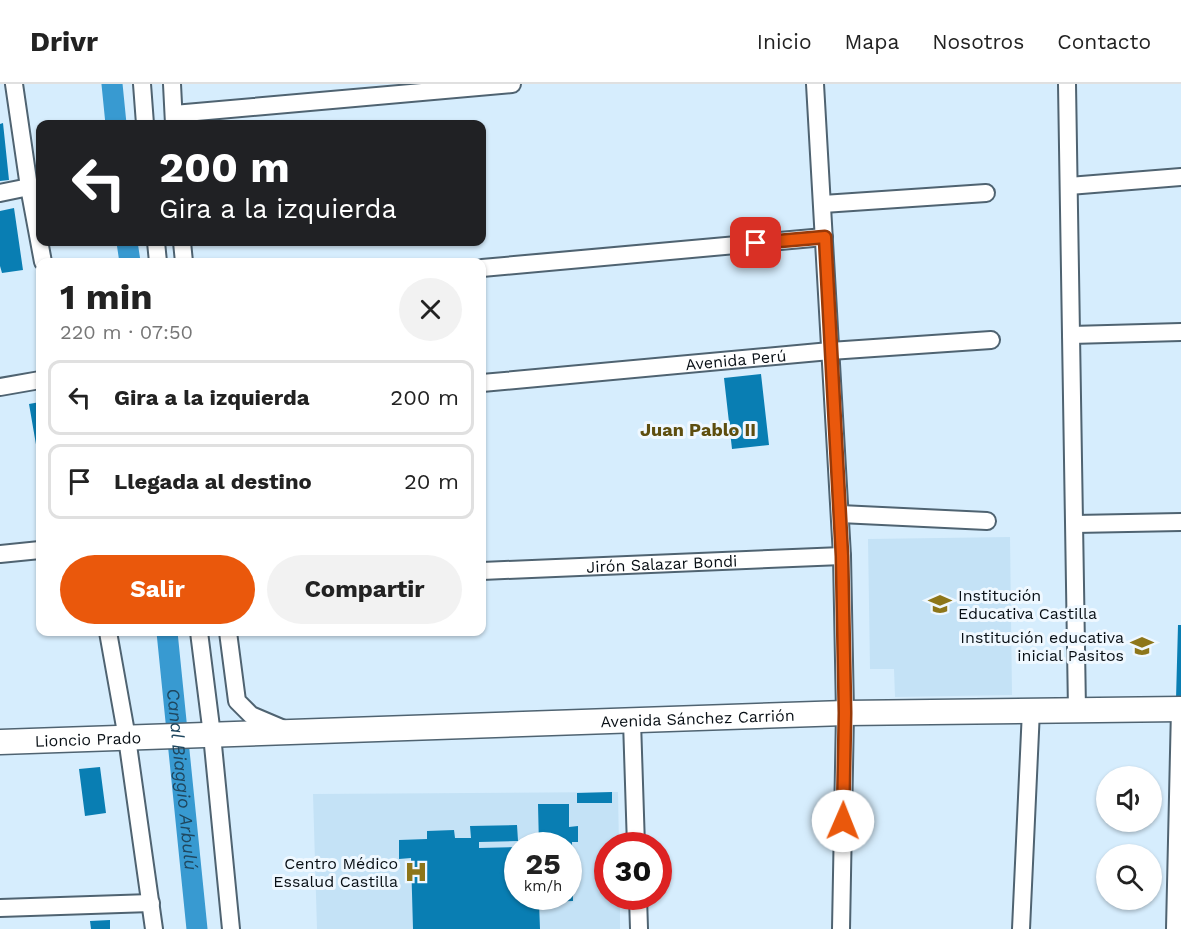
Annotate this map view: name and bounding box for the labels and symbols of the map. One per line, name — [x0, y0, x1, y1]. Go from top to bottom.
pin — [730, 217, 781, 268]
street label: Avenida Perú — [685, 346, 787, 374]
district label: Juan Pablo II — [640, 419, 756, 440]
street label: Jirón Salazar Bondi — [586, 551, 738, 577]
place label: Institución Educativa Castilla — [958, 586, 1097, 623]
school or university icon: Institución Educativa Castilla — [927, 591, 953, 617]
place label: Institución educativa inicial Pasitos — [960, 628, 1124, 665]
school or university icon: Institución educativa inicial Pasitos — [1129, 633, 1155, 659]
water label: Canal Biaggio Arbulú — [163, 687, 202, 871]
street label: Avenida Sánchez Carrión — [600, 706, 795, 731]
street label: Lioncio Prado — [34, 728, 141, 751]
position arrow — [811, 789, 875, 853]
speed limit sign: 30 — [594, 832, 672, 910]
place label: Centro Médico Essalud Castilla — [273, 854, 398, 891]
hospital icon: Centro Médico Essalud Castilla — [403, 859, 429, 885]

